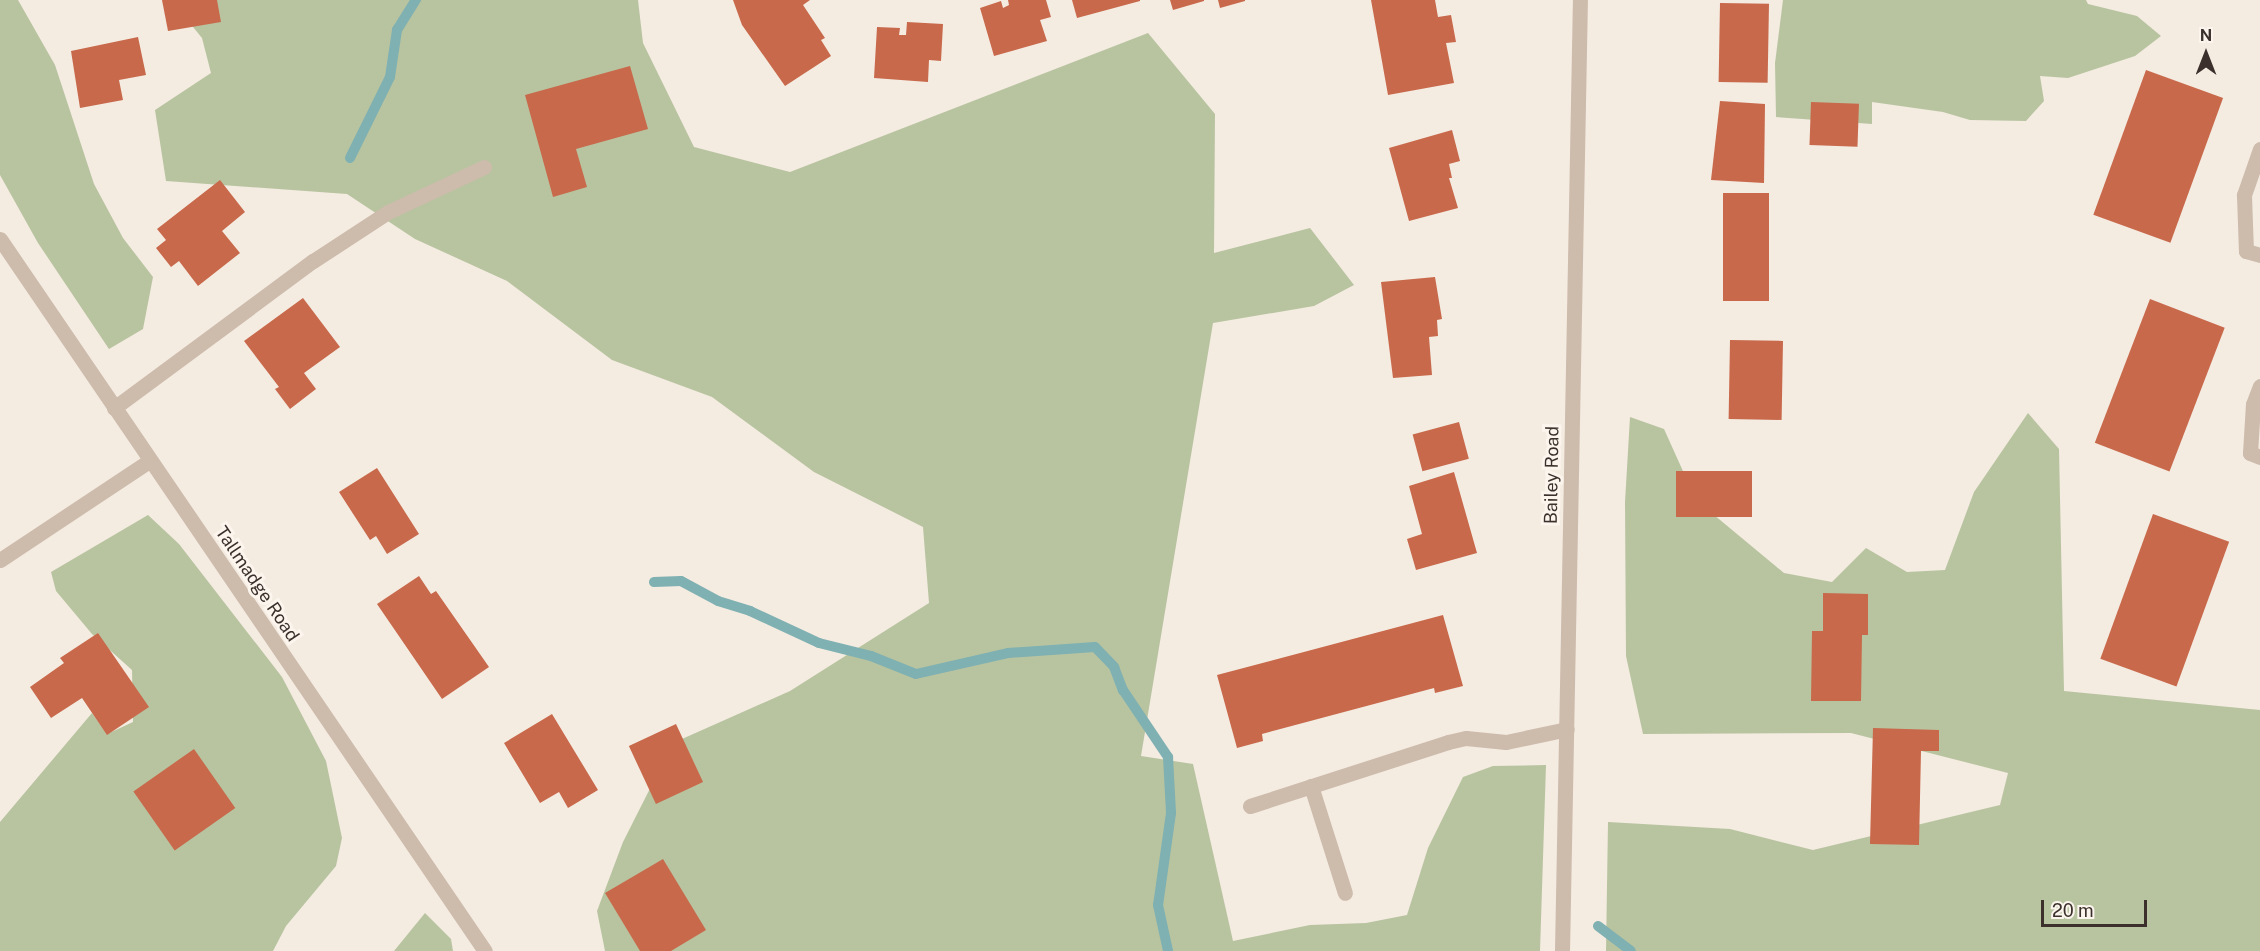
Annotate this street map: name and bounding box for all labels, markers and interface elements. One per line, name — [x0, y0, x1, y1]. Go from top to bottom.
north arrow — [2176, 24, 2236, 84]
text: N — [2200, 26, 2212, 45]
street label: Bailey Road — [1540, 426, 1564, 524]
street label: Tallmadge Road — [210, 522, 304, 646]
scale bar — [2044, 888, 2150, 926]
text: 20 m — [2052, 900, 2094, 921]

